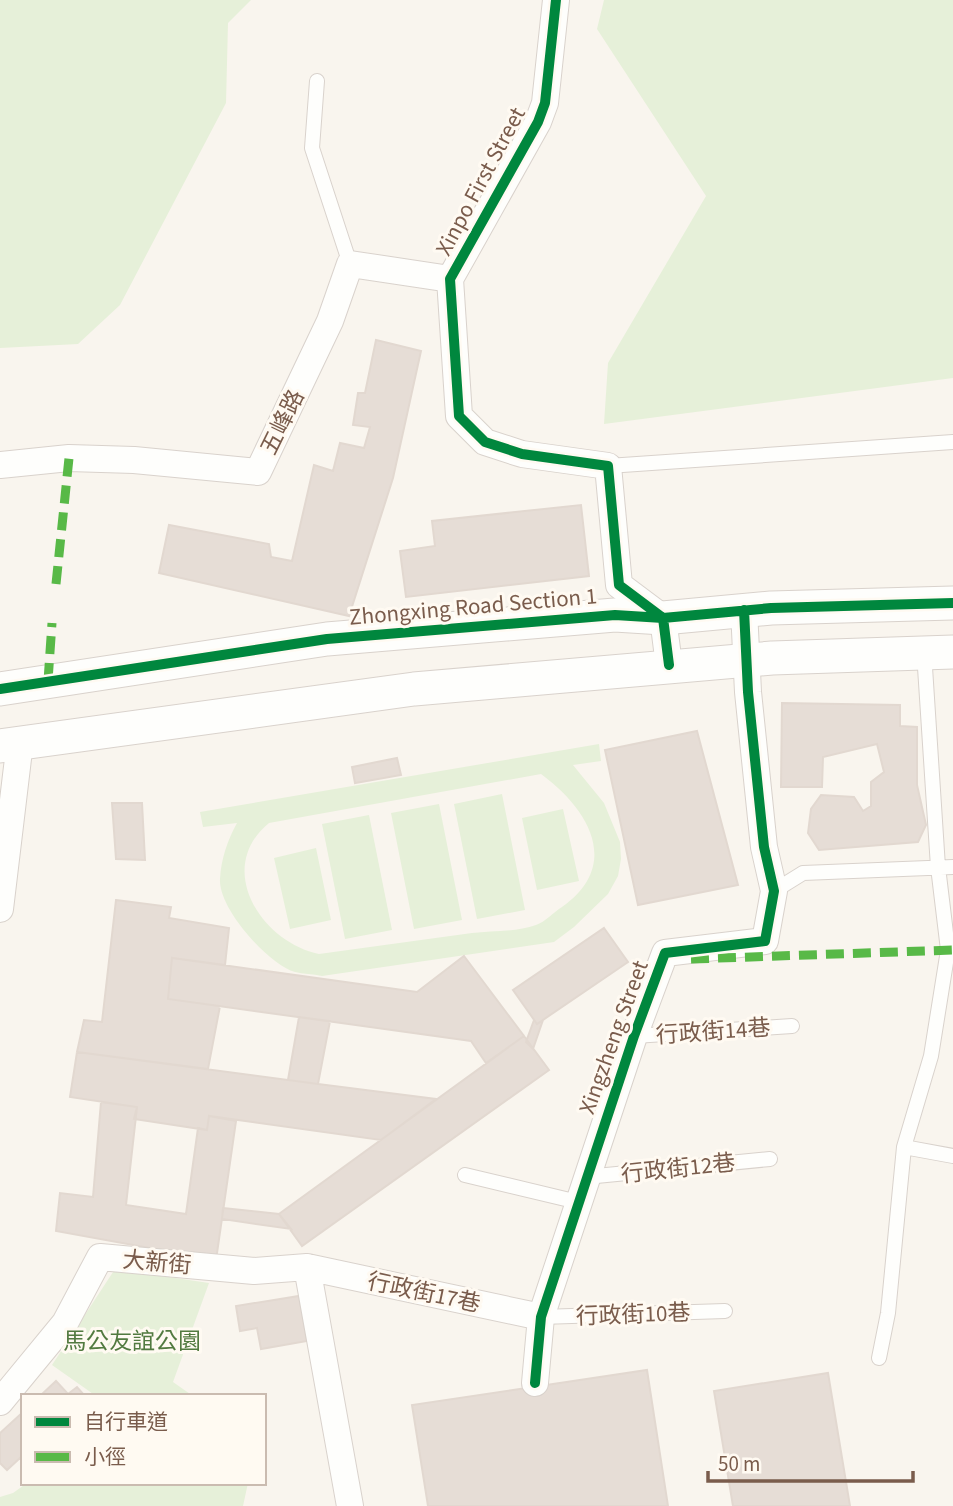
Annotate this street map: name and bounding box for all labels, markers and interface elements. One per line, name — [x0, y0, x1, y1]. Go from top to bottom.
street label: Xinpo First Street — [427, 101, 534, 261]
street label: 五峰路 — [252, 384, 312, 460]
street label: Zhongxing Road Section 1 — [348, 579, 598, 634]
street label: Xingzheng Street — [570, 955, 657, 1119]
street label: 行政街14巷 — [655, 1011, 771, 1052]
street label: 行政街12巷 — [619, 1146, 737, 1191]
street label: 大新街 — [121, 1243, 193, 1282]
street label: 行政街17巷 — [364, 1264, 484, 1321]
street label: 行政街10巷 — [575, 1296, 691, 1333]
park label: 馬公友誼公園 — [63, 1325, 201, 1358]
legend — [21, 1394, 266, 1485]
text: 自行車道 — [84, 1407, 168, 1437]
scale bar — [708, 1440, 913, 1484]
text: 小徑 — [84, 1442, 126, 1472]
text: 50 m — [718, 1449, 760, 1479]

